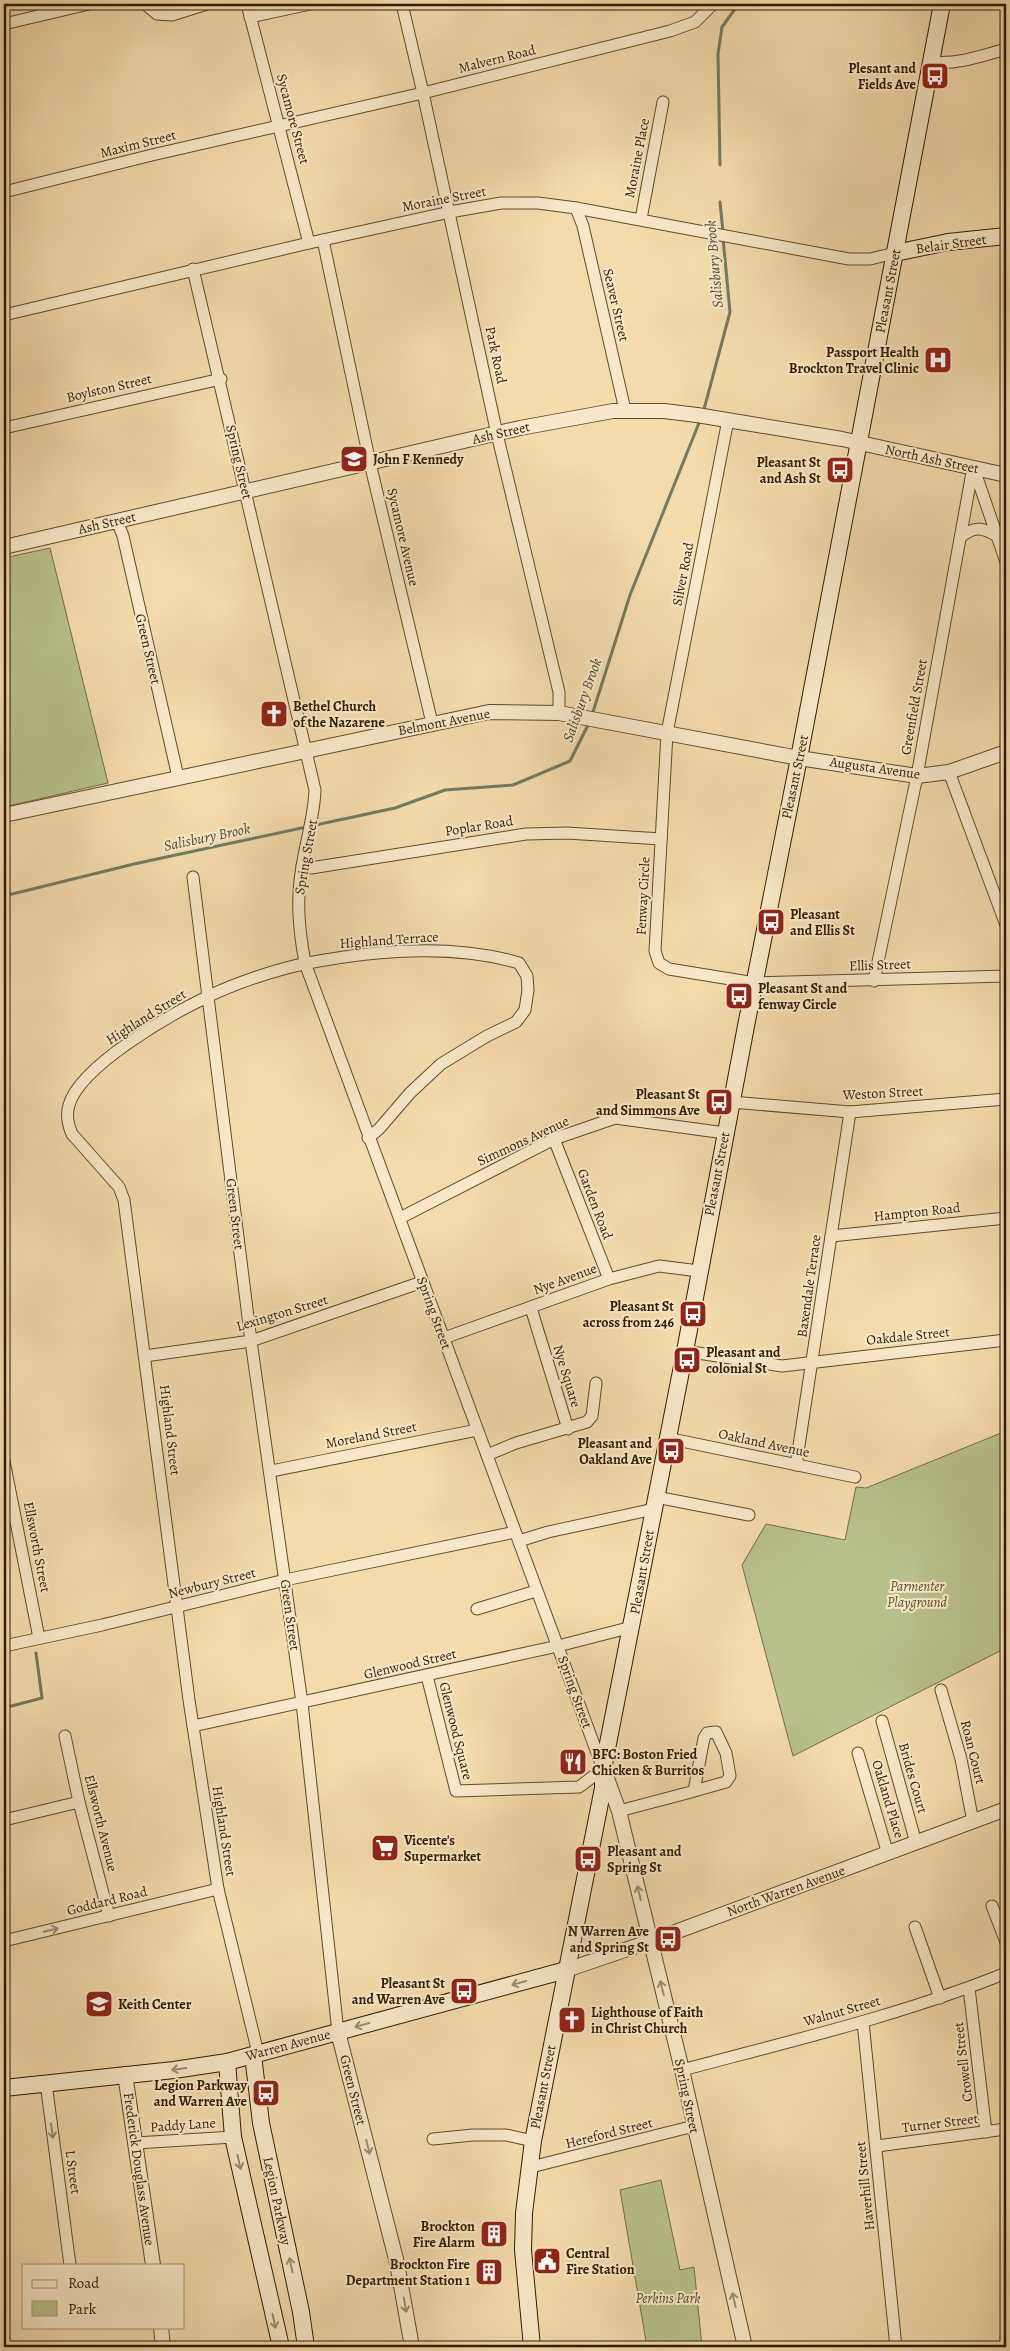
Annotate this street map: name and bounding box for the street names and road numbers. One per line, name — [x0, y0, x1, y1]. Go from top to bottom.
street label: Malvern Road — [456, 40, 538, 78]
street label: Sycamore Street — [272, 72, 314, 167]
street label: Moraine Place — [620, 117, 654, 199]
street label: Maxim Street — [98, 125, 178, 163]
street label: Moraine Street — [400, 181, 488, 216]
street label: Belair Street — [915, 230, 988, 258]
street label: Pleasant Street — [871, 247, 906, 335]
street label: Seaver Street — [598, 267, 634, 344]
street label: Park Road — [481, 325, 511, 386]
street label: Boylston Street — [65, 369, 154, 407]
street label: Ash Street — [469, 417, 532, 449]
street label: Spring Street — [221, 423, 257, 502]
street label: North Ash Street — [883, 440, 981, 478]
street label: Sycamore Avenue — [382, 486, 424, 588]
street label: Ash Street — [75, 507, 138, 539]
street label: Silver Road — [668, 540, 699, 607]
street label: Green Street — [131, 612, 165, 686]
street label: Greenfield Street — [896, 657, 932, 756]
street label: Belmont Avenue — [396, 704, 492, 740]
street label: Pleasant Street — [777, 733, 813, 821]
street label: Augusta Avenue — [827, 752, 922, 784]
street label: Poplar Road — [444, 811, 515, 841]
street label: Spring Street — [290, 818, 322, 896]
street label: Fenway Circle — [631, 856, 655, 936]
street label: Highland Terrace — [339, 927, 439, 953]
street label: Ellis Street — [849, 954, 912, 976]
street label: Highland Street — [102, 985, 190, 1049]
street label: Weston Street — [841, 1081, 924, 1105]
street label: Simmons Avenue — [474, 1111, 572, 1171]
street label: Pleasant Street — [700, 1130, 735, 1218]
street label: Garden Road — [573, 1166, 617, 1243]
street label: Green Street — [221, 1177, 249, 1251]
street label: Hampton Road — [873, 1198, 962, 1226]
street label: Baxendale Terrace — [792, 1233, 826, 1339]
street label: Nye Avenue — [531, 1259, 599, 1299]
street label: Spring Street — [412, 1274, 456, 1352]
street label: Lexington Street — [234, 1290, 330, 1336]
street label: Oakdale Street — [865, 1322, 951, 1350]
street label: Nye Square — [548, 1342, 586, 1410]
street label: Highland Street — [155, 1384, 185, 1477]
street label: Moreland Street — [324, 1417, 419, 1453]
street label: Oakland Avenue — [717, 1424, 811, 1462]
street label: Ellsworth Street — [19, 1500, 55, 1594]
street label: Pleasant Street — [625, 1528, 659, 1616]
street label: Newbury Street — [166, 1563, 258, 1603]
street label: Green Street — [276, 1578, 304, 1652]
street label: Glenwood Street — [362, 1644, 459, 1684]
street label: Spring Street — [553, 1653, 597, 1731]
street label: Glenwood Square — [435, 1680, 477, 1782]
street label: Roan Court — [956, 1718, 990, 1786]
street label: Brides Court — [894, 1740, 932, 1816]
street label: Oakland Place — [867, 1758, 909, 1840]
street label: Ellsworth Avenue — [80, 1773, 122, 1873]
street label: Highland Street — [207, 1784, 241, 1878]
street label: North Warren Avenue — [724, 1861, 848, 1921]
street label: Goddard Road — [65, 1882, 150, 1920]
street label: Walnut Street — [800, 1991, 883, 2031]
street label: Crowell Street — [949, 2021, 977, 2103]
street label: Warren Avenue — [242, 2025, 333, 2066]
street label: Pleasant Street — [526, 2043, 561, 2131]
street label: Green Street — [335, 2053, 371, 2127]
street label: Spring Street — [670, 2057, 704, 2136]
street label: Frederick Douglass Avenue — [119, 2091, 159, 2247]
street label: Turner Street — [901, 2109, 980, 2137]
street label: Paddy Lane — [150, 2113, 216, 2137]
street label: Hereford Street — [563, 2113, 655, 2153]
street label: Haverhill Street — [851, 2140, 879, 2232]
street label: L Street — [61, 2149, 86, 2196]
street label: Legion Parkway — [258, 2155, 296, 2248]

